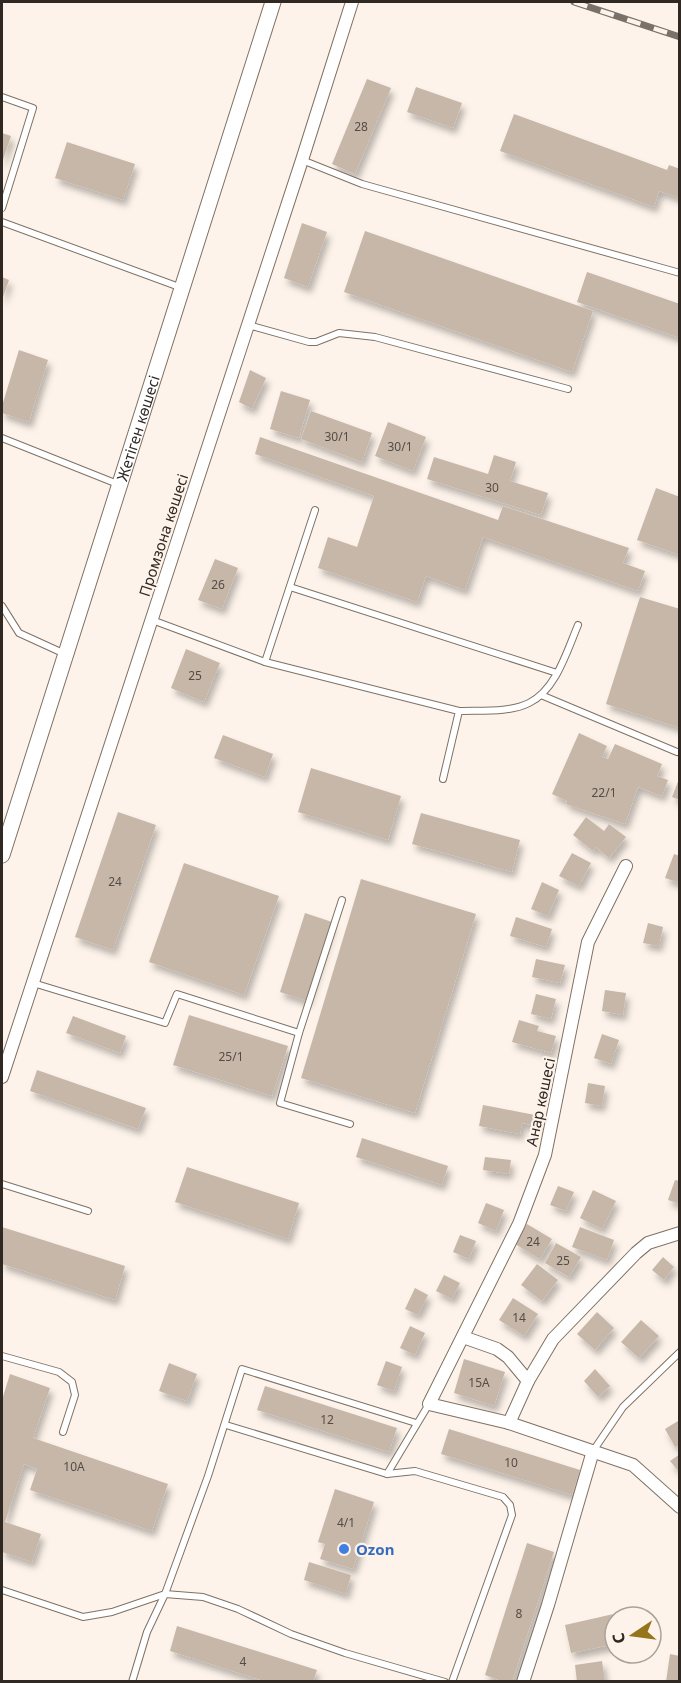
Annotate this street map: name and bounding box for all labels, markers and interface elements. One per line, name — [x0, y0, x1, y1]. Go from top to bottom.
house number: 28 — [354, 118, 368, 135]
street label: Жетіген көшесі — [111, 373, 164, 483]
house number: 30/1 — [324, 428, 350, 445]
house number: 30/1 — [387, 438, 413, 455]
street label: Промзона көшесі — [134, 471, 192, 599]
house number: 30 — [485, 479, 499, 496]
house number: 26 — [211, 576, 225, 593]
house number: 25 — [188, 667, 202, 684]
house number: 22/1 — [591, 784, 617, 801]
house number: 24 — [108, 873, 122, 890]
house number: 25/1 — [218, 1048, 244, 1065]
street label: Анар көшесі — [521, 1056, 559, 1148]
house number: 24 — [526, 1233, 540, 1250]
house number: 25 — [556, 1252, 570, 1269]
house number: 14 — [512, 1309, 526, 1326]
house number: 15А — [468, 1374, 490, 1391]
house number: 12 — [320, 1411, 334, 1428]
house number: 10 — [504, 1454, 518, 1471]
house number: 10А — [63, 1458, 85, 1475]
house number: 4/1 — [337, 1514, 355, 1531]
place label: Ozon — [356, 1539, 394, 1559]
marker: Ozon — [337, 1542, 351, 1556]
house number: 8 — [516, 1605, 523, 1622]
north arrow — [603, 1605, 663, 1665]
text: С — [607, 1631, 630, 1646]
house number: 4 — [240, 1653, 247, 1670]

